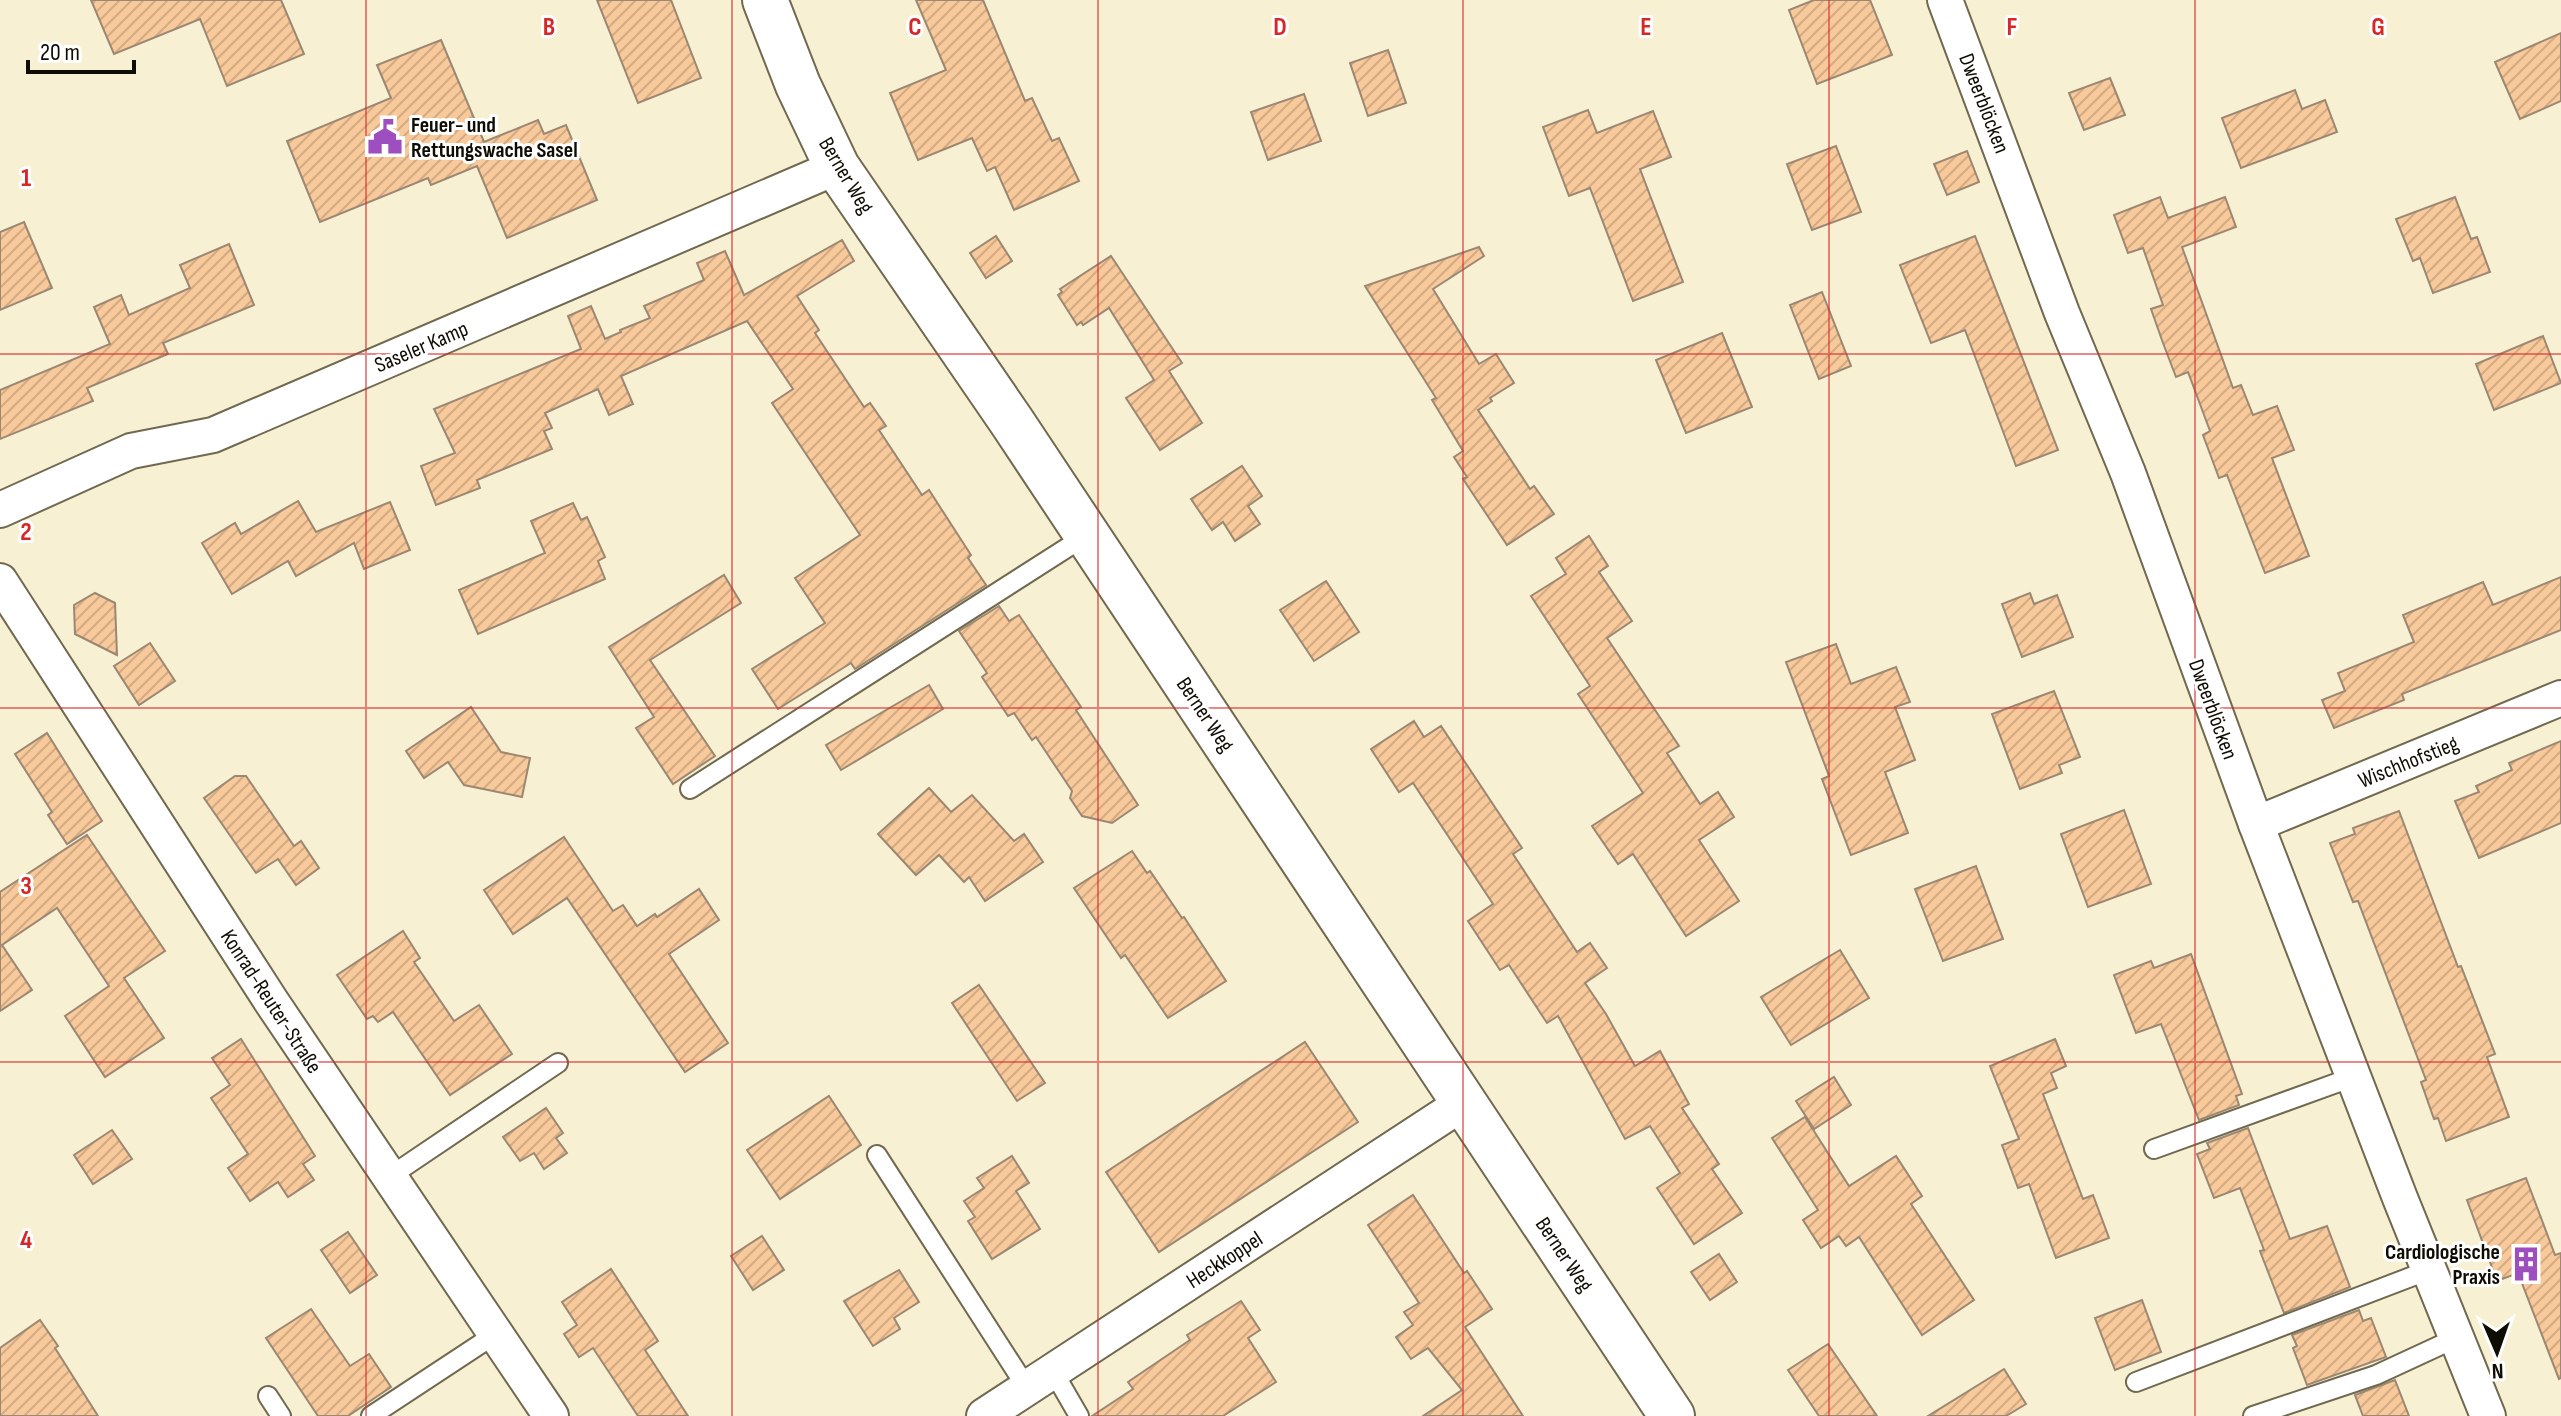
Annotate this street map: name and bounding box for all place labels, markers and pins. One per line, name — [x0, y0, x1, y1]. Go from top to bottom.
place label: Feuer- und Rettungswache Sasel — [411, 112, 578, 164]
public building icon: Feuer- und Rettungswache Sasel — [366, 118, 404, 156]
place label: Cardiologische Praxis — [2385, 1239, 2500, 1291]
building icon: Cardiologische Praxis — [2507, 1245, 2545, 1283]

